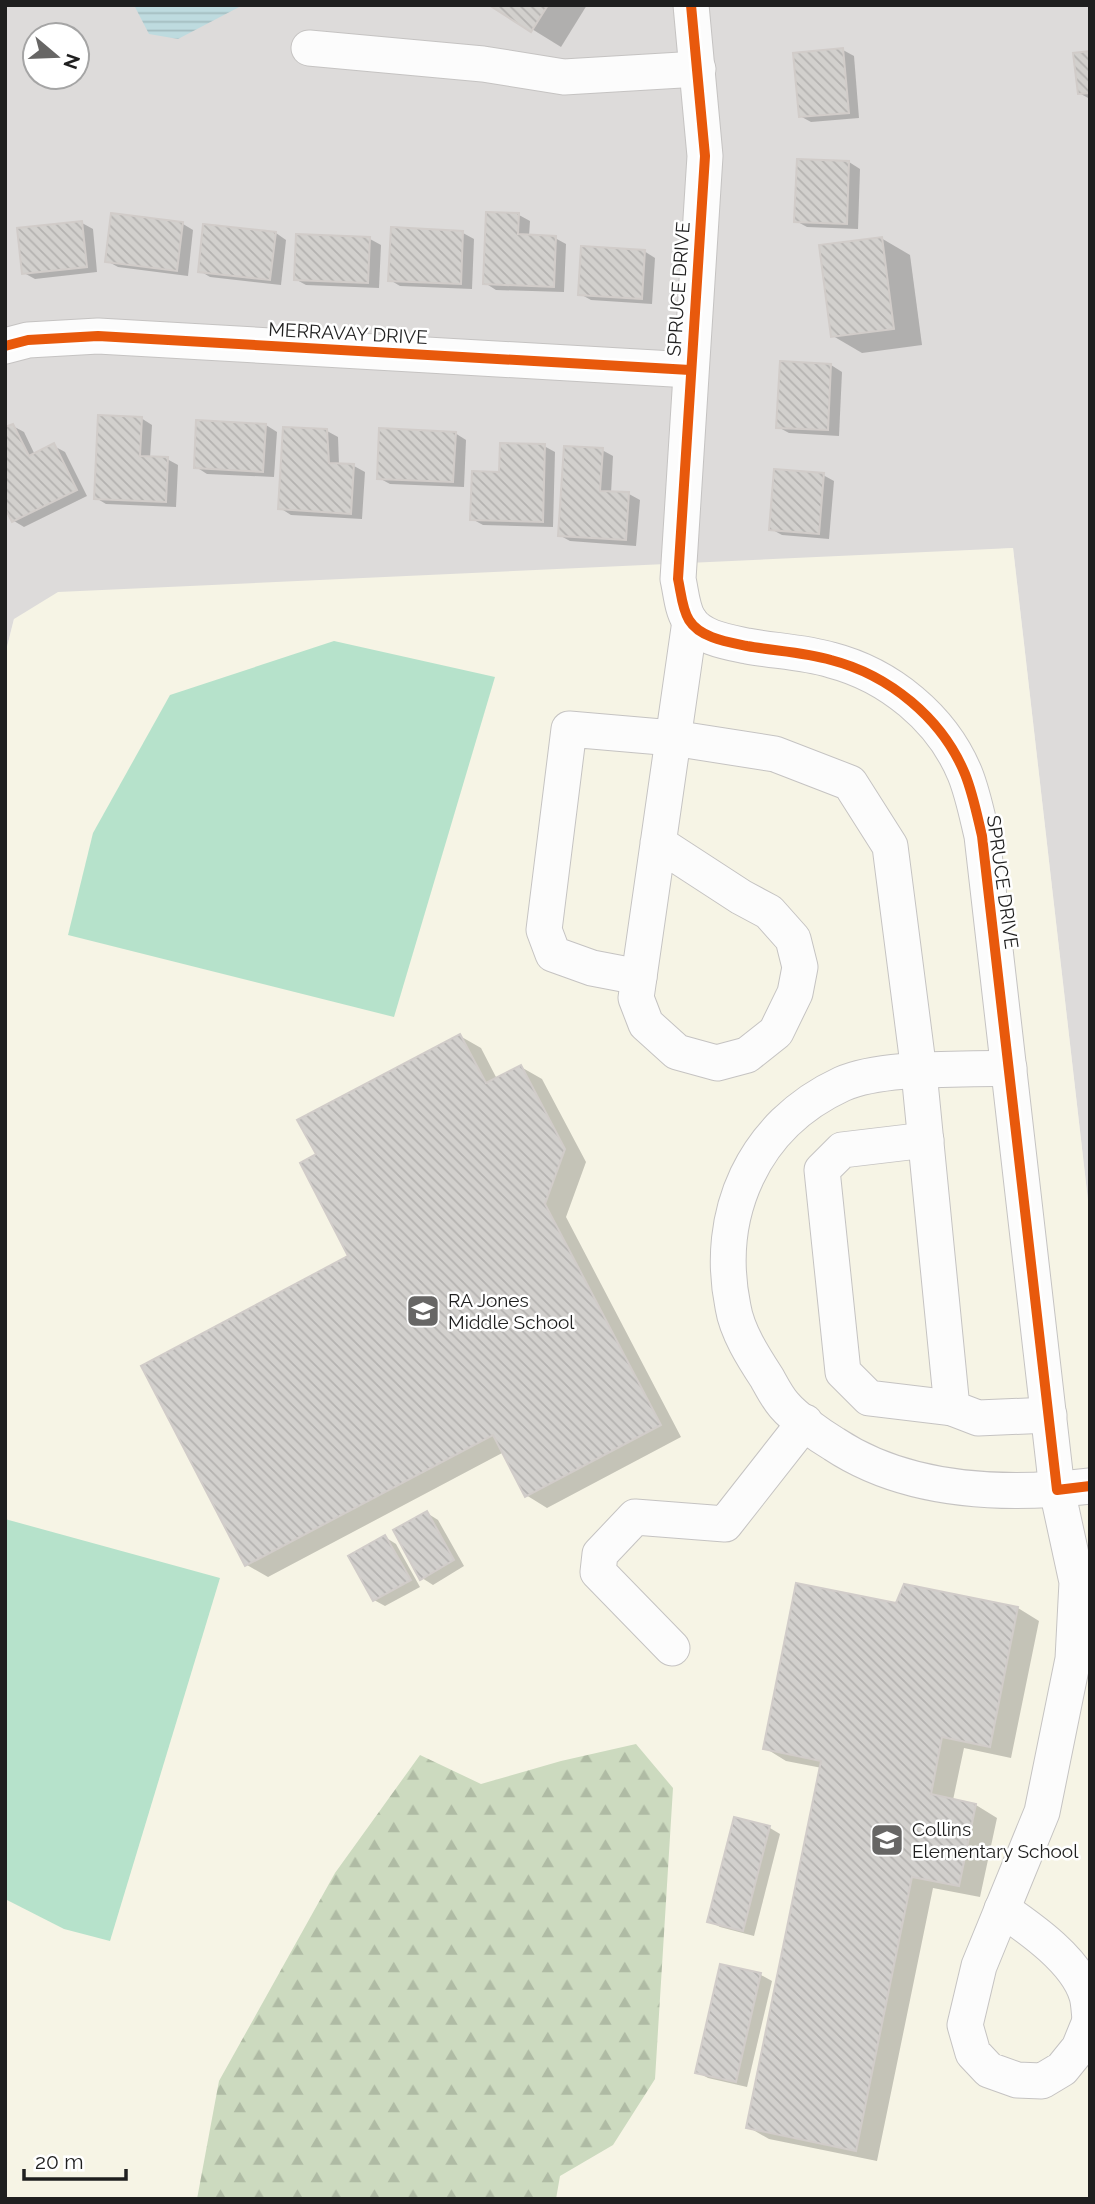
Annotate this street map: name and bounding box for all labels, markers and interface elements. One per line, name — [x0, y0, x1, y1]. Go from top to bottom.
north arrow — [21, 21, 91, 91]
text: N — [59, 51, 85, 72]
street label: SPRUCE DRIVE — [662, 221, 694, 357]
street label: MERRAVAY DRIVE — [268, 318, 428, 348]
street label: SPRUCE DRIVE — [983, 814, 1023, 950]
place label: RA Jones Middle School — [448, 1289, 575, 1333]
school or university icon: RA Jones Middle School — [404, 1292, 442, 1330]
place label: Collins Elementary School — [912, 1818, 1079, 1862]
school or university icon: Collins Elementary School — [868, 1821, 906, 1859]
scale bar — [24, 2138, 126, 2182]
text: 20 m — [35, 2149, 83, 2174]

